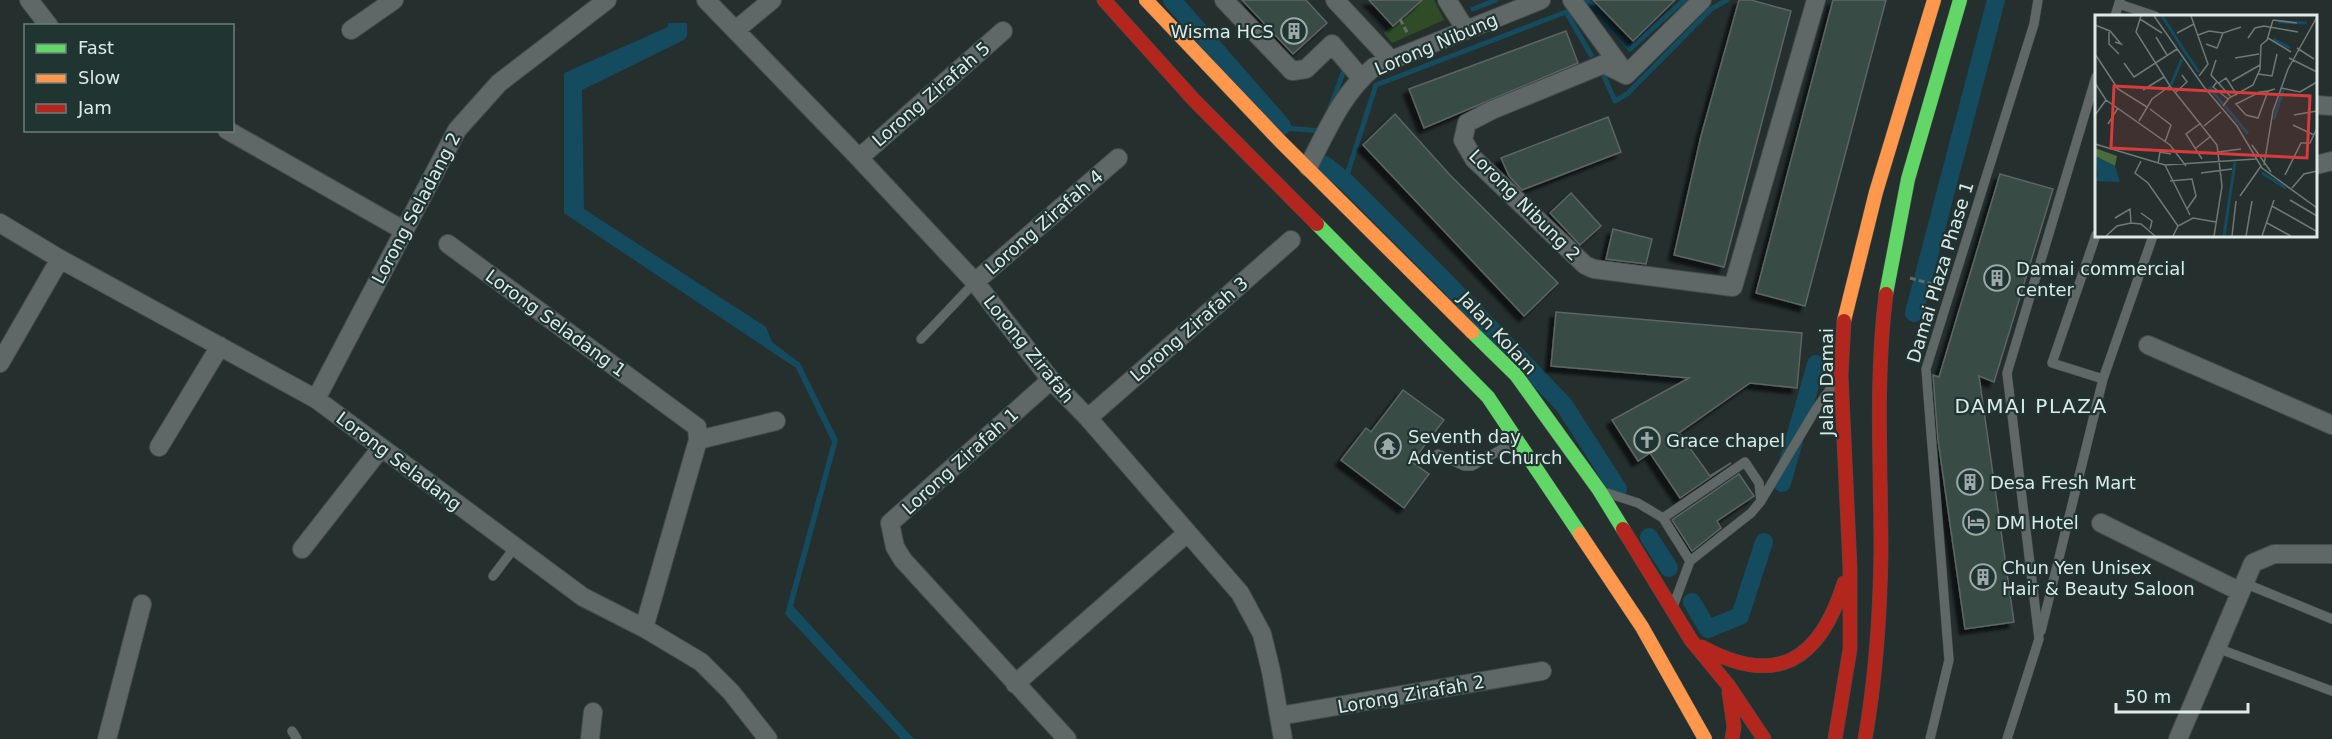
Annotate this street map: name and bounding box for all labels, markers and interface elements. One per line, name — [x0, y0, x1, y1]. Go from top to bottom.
street label: Lorong Nibung — [1371, 9, 1501, 79]
inset map — [2095, 15, 2317, 237]
building icon: Wisma HCS — [1279, 16, 1309, 46]
place label: Wisma HCS — [1170, 21, 1274, 42]
legend — [24, 24, 234, 132]
text: Fast — [78, 37, 114, 58]
street label: Lorong Zirafah 5 — [868, 37, 994, 151]
text: Slow — [78, 67, 120, 88]
text: Jam — [77, 97, 112, 118]
street label: Lorong Seladang 2 — [367, 129, 465, 287]
street label: Lorong Nibung 2 — [1465, 145, 1585, 265]
street label: Lorong Zirafah 4 — [981, 165, 1107, 279]
street label: Damai Plaza Phase 1 — [1902, 179, 1978, 365]
place label: Damai commercial center — [2016, 258, 2185, 300]
building icon: Damai commercial center — [1982, 263, 2012, 293]
street label: Lorong Seladang 1 — [482, 265, 630, 381]
street label: Lorong Zirafah 3 — [1126, 272, 1252, 386]
street label: Jalan Kolam — [1454, 287, 1541, 379]
street label: Lorong Zirafah — [979, 291, 1079, 407]
street label: Jalan Damai — [1816, 328, 1837, 437]
district label: DAMAI PLAZA — [1954, 394, 2108, 418]
street label: Lorong Zirafah 1 — [898, 403, 1022, 519]
street label: Lorong Seladang — [332, 407, 466, 515]
church icon: Grace chapel — [1632, 425, 1662, 455]
place label: Seventh day Adventist Church — [1408, 426, 1562, 468]
place label: Grace chapel — [1666, 430, 1785, 451]
temple icon: Seventh day Adventist Church — [1373, 431, 1403, 461]
building icon: Desa Fresh Mart — [1955, 467, 1985, 497]
place label: Desa Fresh Mart — [1990, 472, 2136, 493]
hotel icon: DM Hotel — [1961, 507, 1991, 537]
place label: DM Hotel — [1996, 512, 2079, 533]
place label: Chun Yen Unisex Hair & Beauty Saloon — [2002, 557, 2195, 599]
building icon: Chun Yen Unisex Hair & Beauty Saloon — [1968, 562, 1998, 592]
street label: Lorong Zirafah 2 — [1336, 671, 1486, 717]
scale bar — [2116, 676, 2248, 714]
text: 50 m — [2125, 686, 2171, 707]

